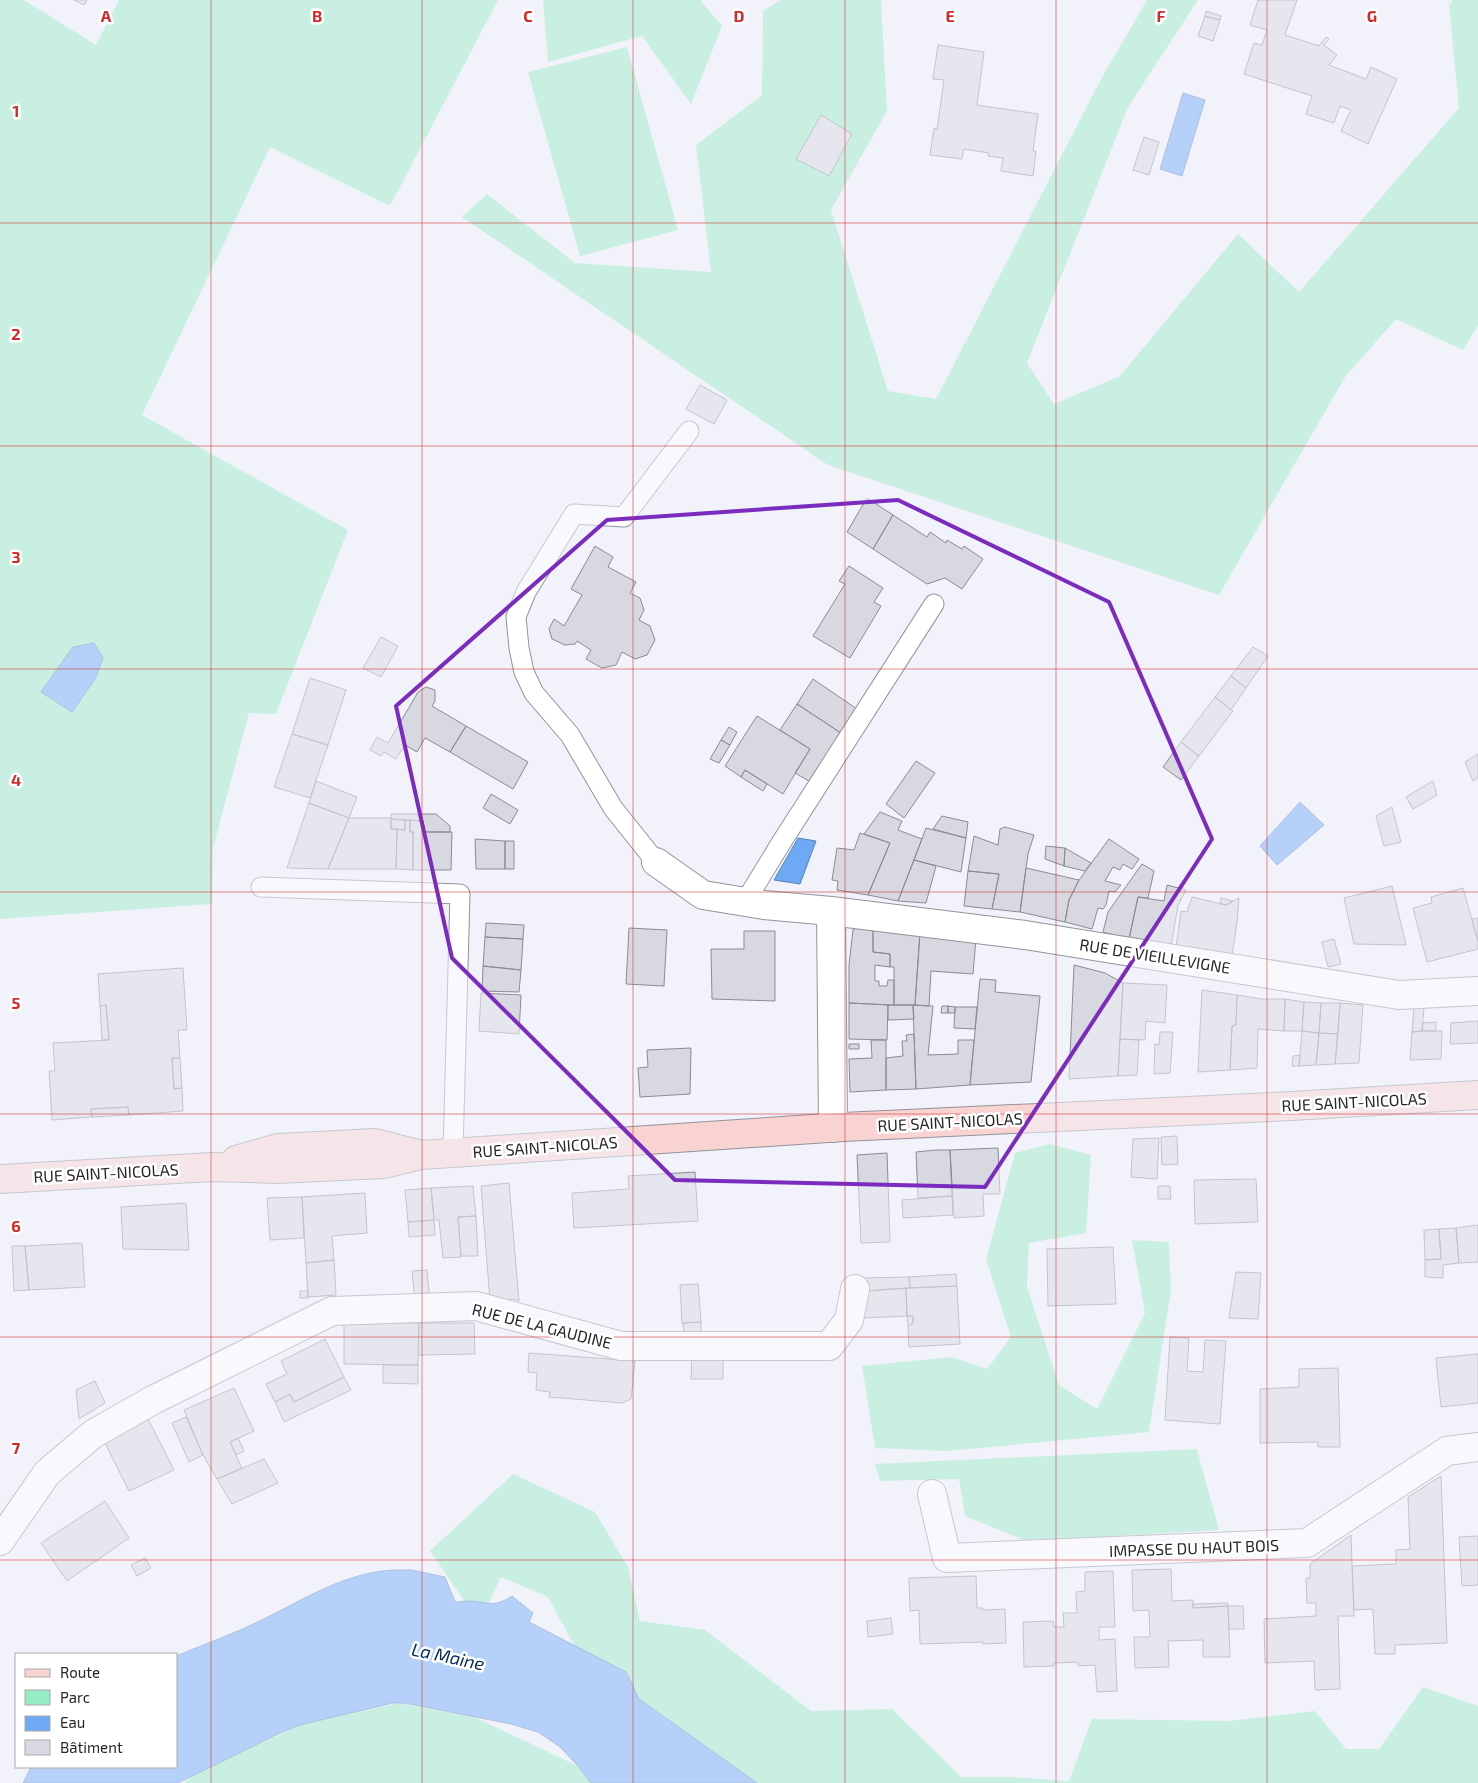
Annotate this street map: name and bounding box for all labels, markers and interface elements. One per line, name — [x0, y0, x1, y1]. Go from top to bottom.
text: A — [101, 6, 112, 25]
text: B — [312, 6, 322, 25]
text: C — [523, 6, 533, 25]
text: D — [734, 6, 745, 25]
text: E — [945, 6, 955, 25]
text: F — [1157, 6, 1166, 25]
text: G — [1367, 6, 1377, 25]
text: 1 — [13, 101, 19, 120]
text: 2 — [11, 324, 21, 343]
text: 3 — [11, 547, 21, 566]
text: 4 — [11, 770, 21, 789]
street label: RUE DE VIEILLEVIGNE — [1078, 934, 1232, 977]
text: 5 — [12, 993, 21, 1012]
street label: RUE SAINT-NICOLAS — [1281, 1088, 1427, 1115]
street label: RUE SAINT-NICOLAS — [877, 1108, 1023, 1135]
street label: RUE SAINT-NICOLAS — [472, 1132, 618, 1161]
street label: RUE SAINT-NICOLAS — [33, 1159, 179, 1186]
text: 6 — [11, 1216, 21, 1235]
street label: RUE DE LA GAUDINE — [470, 1299, 614, 1352]
text: 7 — [12, 1438, 21, 1457]
street label: IMPASSE DU HAUT BOIS — [1109, 1535, 1279, 1560]
water label: La Maine — [410, 1638, 487, 1675]
legend — [15, 1653, 178, 1768]
text: Route — [60, 1663, 100, 1681]
text: Parc — [60, 1688, 90, 1706]
text: Eau — [60, 1713, 85, 1731]
text: Bâtiment — [60, 1738, 123, 1756]

